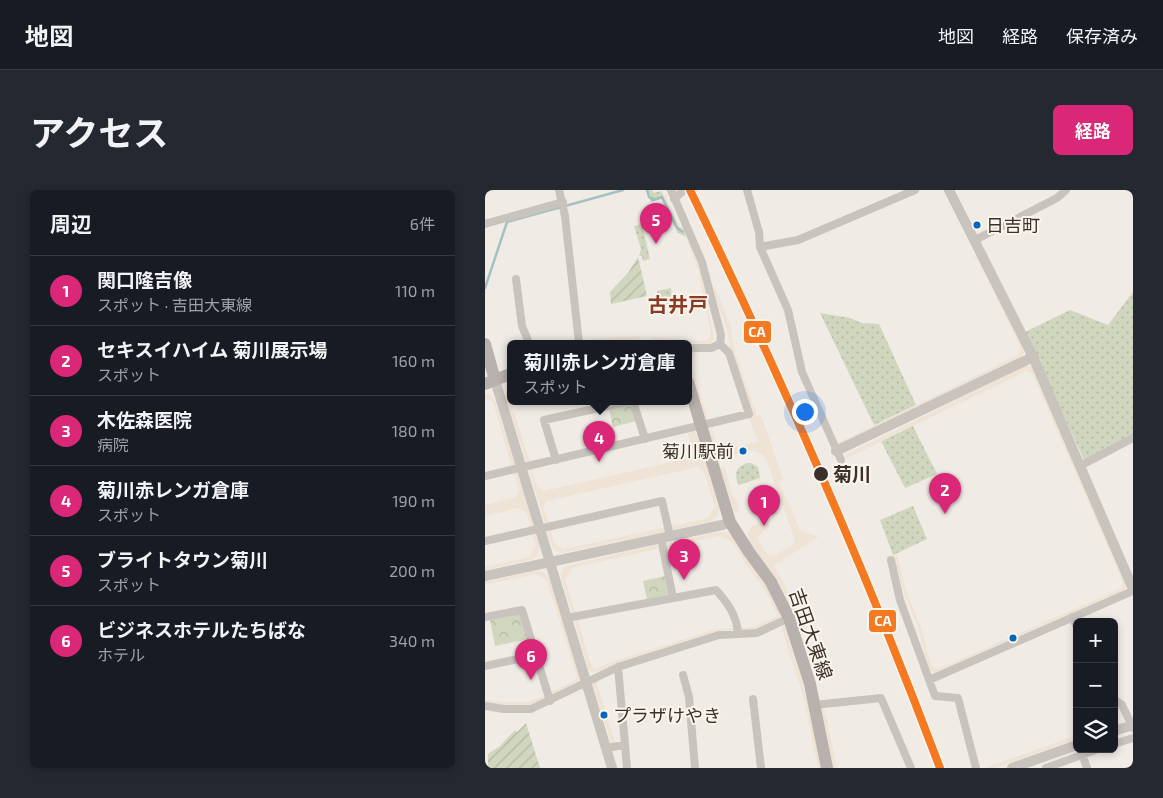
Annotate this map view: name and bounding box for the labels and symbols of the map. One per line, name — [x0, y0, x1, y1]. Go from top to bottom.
pin: 5 — [640, 203, 672, 244]
place label: 日吉町 — [986, 214, 1040, 236]
marker: 日吉町 — [972, 220, 982, 230]
district label: 古井戸 — [648, 292, 708, 316]
line badge: CA — [743, 320, 772, 344]
text: CA — [748, 323, 767, 340]
your location — [792, 399, 818, 425]
pin: 4 — [583, 421, 615, 462]
place label: 菊川駅前 — [662, 440, 734, 462]
marker: 菊川駅前 — [738, 446, 748, 456]
place label: 菊川 — [833, 462, 871, 485]
marker: 菊川 — [812, 465, 830, 483]
pin: 2 — [929, 473, 961, 514]
pin: 1 — [748, 485, 780, 526]
pin: 3 — [668, 539, 700, 580]
street label: 吉田大東線 — [785, 585, 838, 683]
line badge: CA — [868, 609, 897, 633]
text: CA — [874, 612, 893, 629]
unlabelled marker — [1008, 633, 1018, 643]
pin: 6 — [515, 639, 547, 680]
place label: プラザけやき — [613, 704, 721, 726]
marker: プラザけやき — [599, 710, 609, 720]

